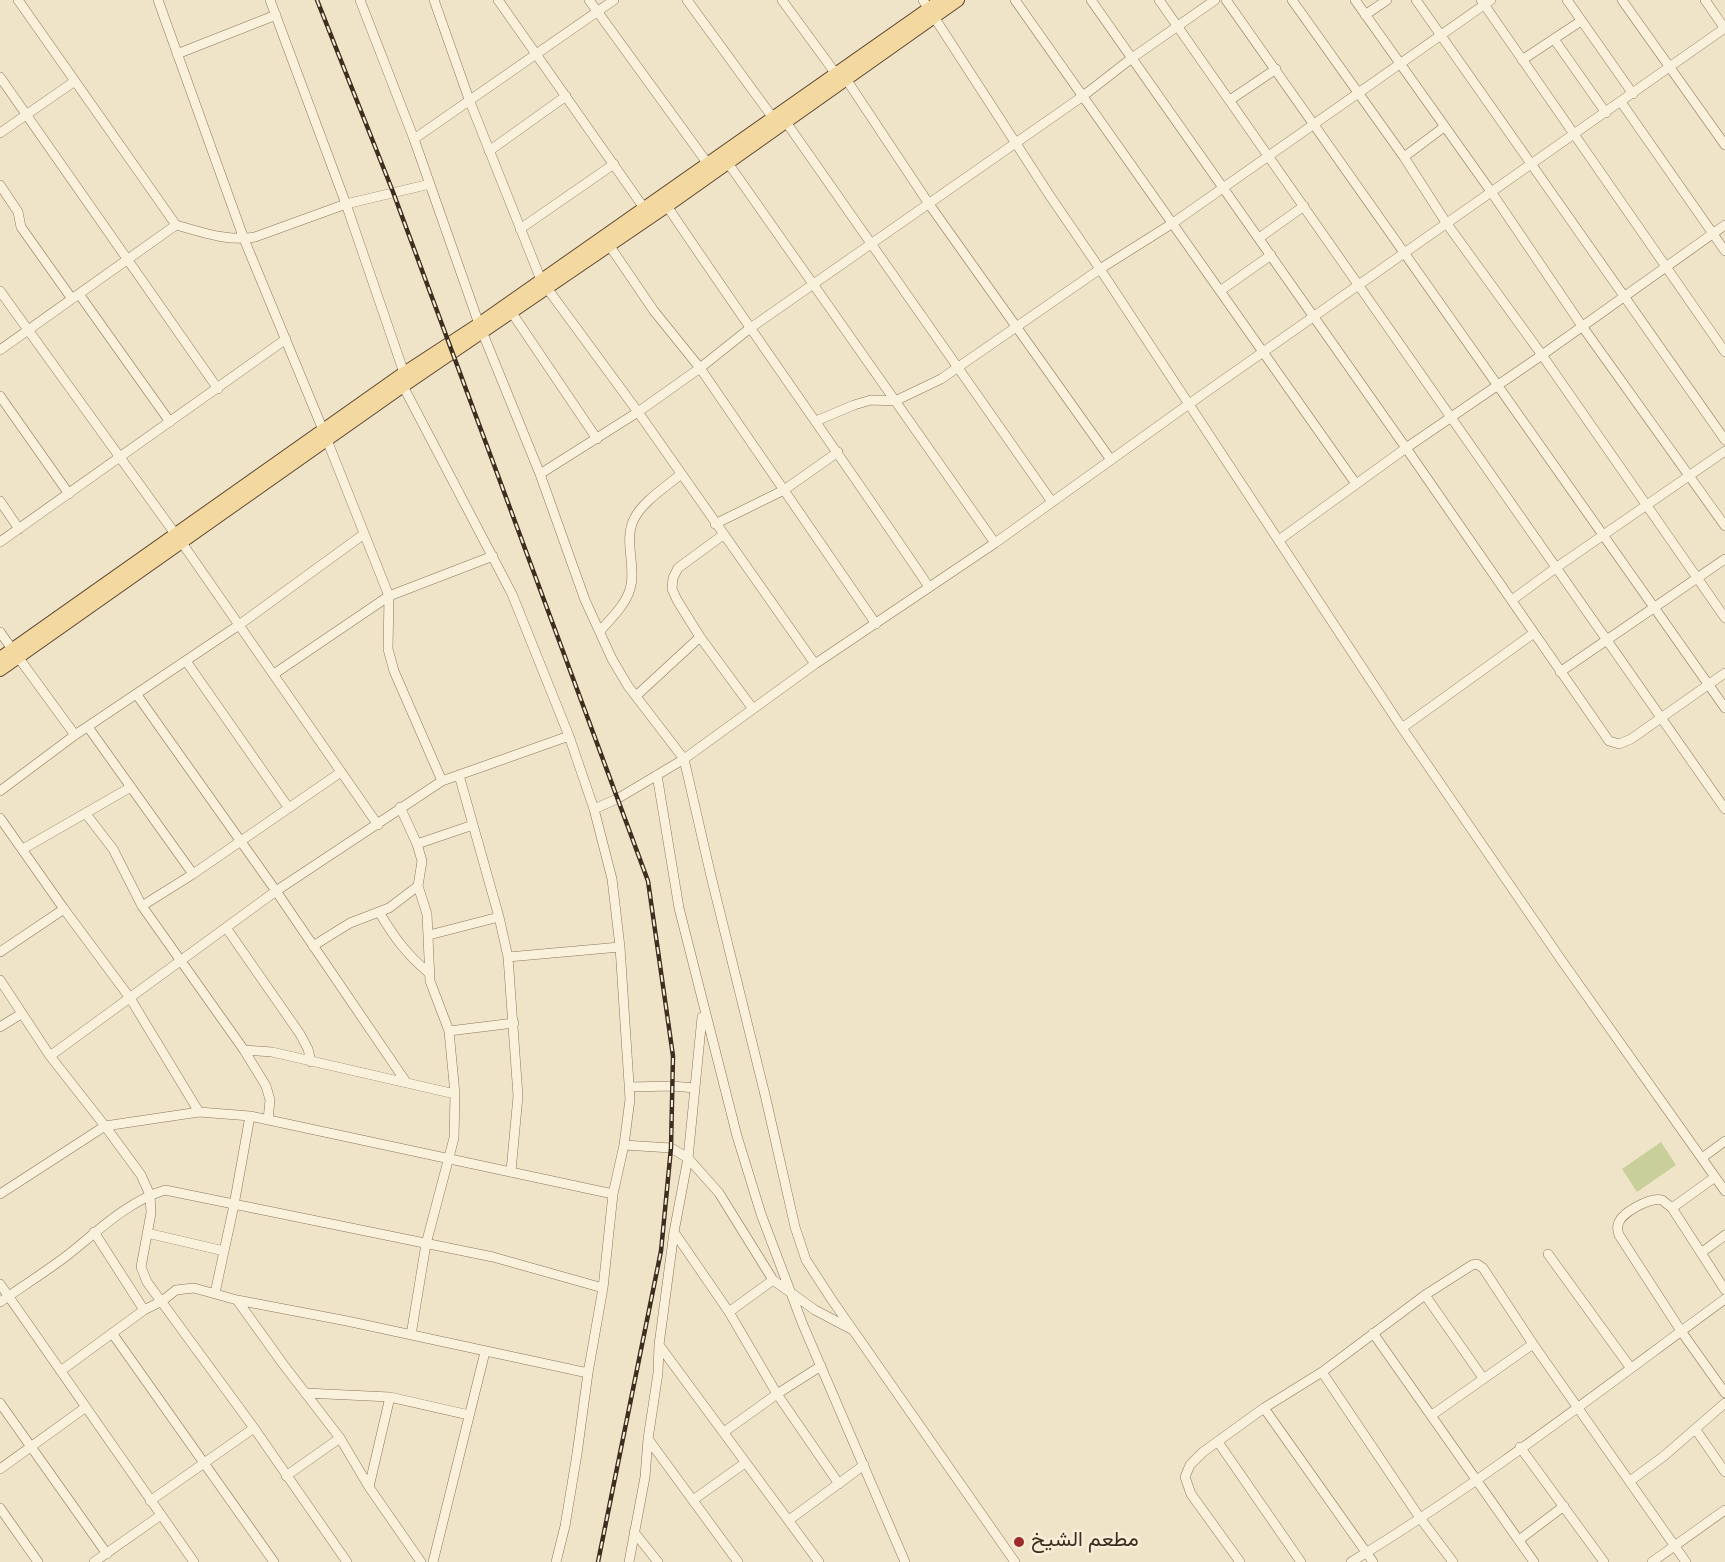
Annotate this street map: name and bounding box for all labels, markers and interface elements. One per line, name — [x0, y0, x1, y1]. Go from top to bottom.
place label: مطعم الشيخ — [1031, 1529, 1139, 1555]
marker: مطعم الشيخ — [1012, 1535, 1026, 1549]

